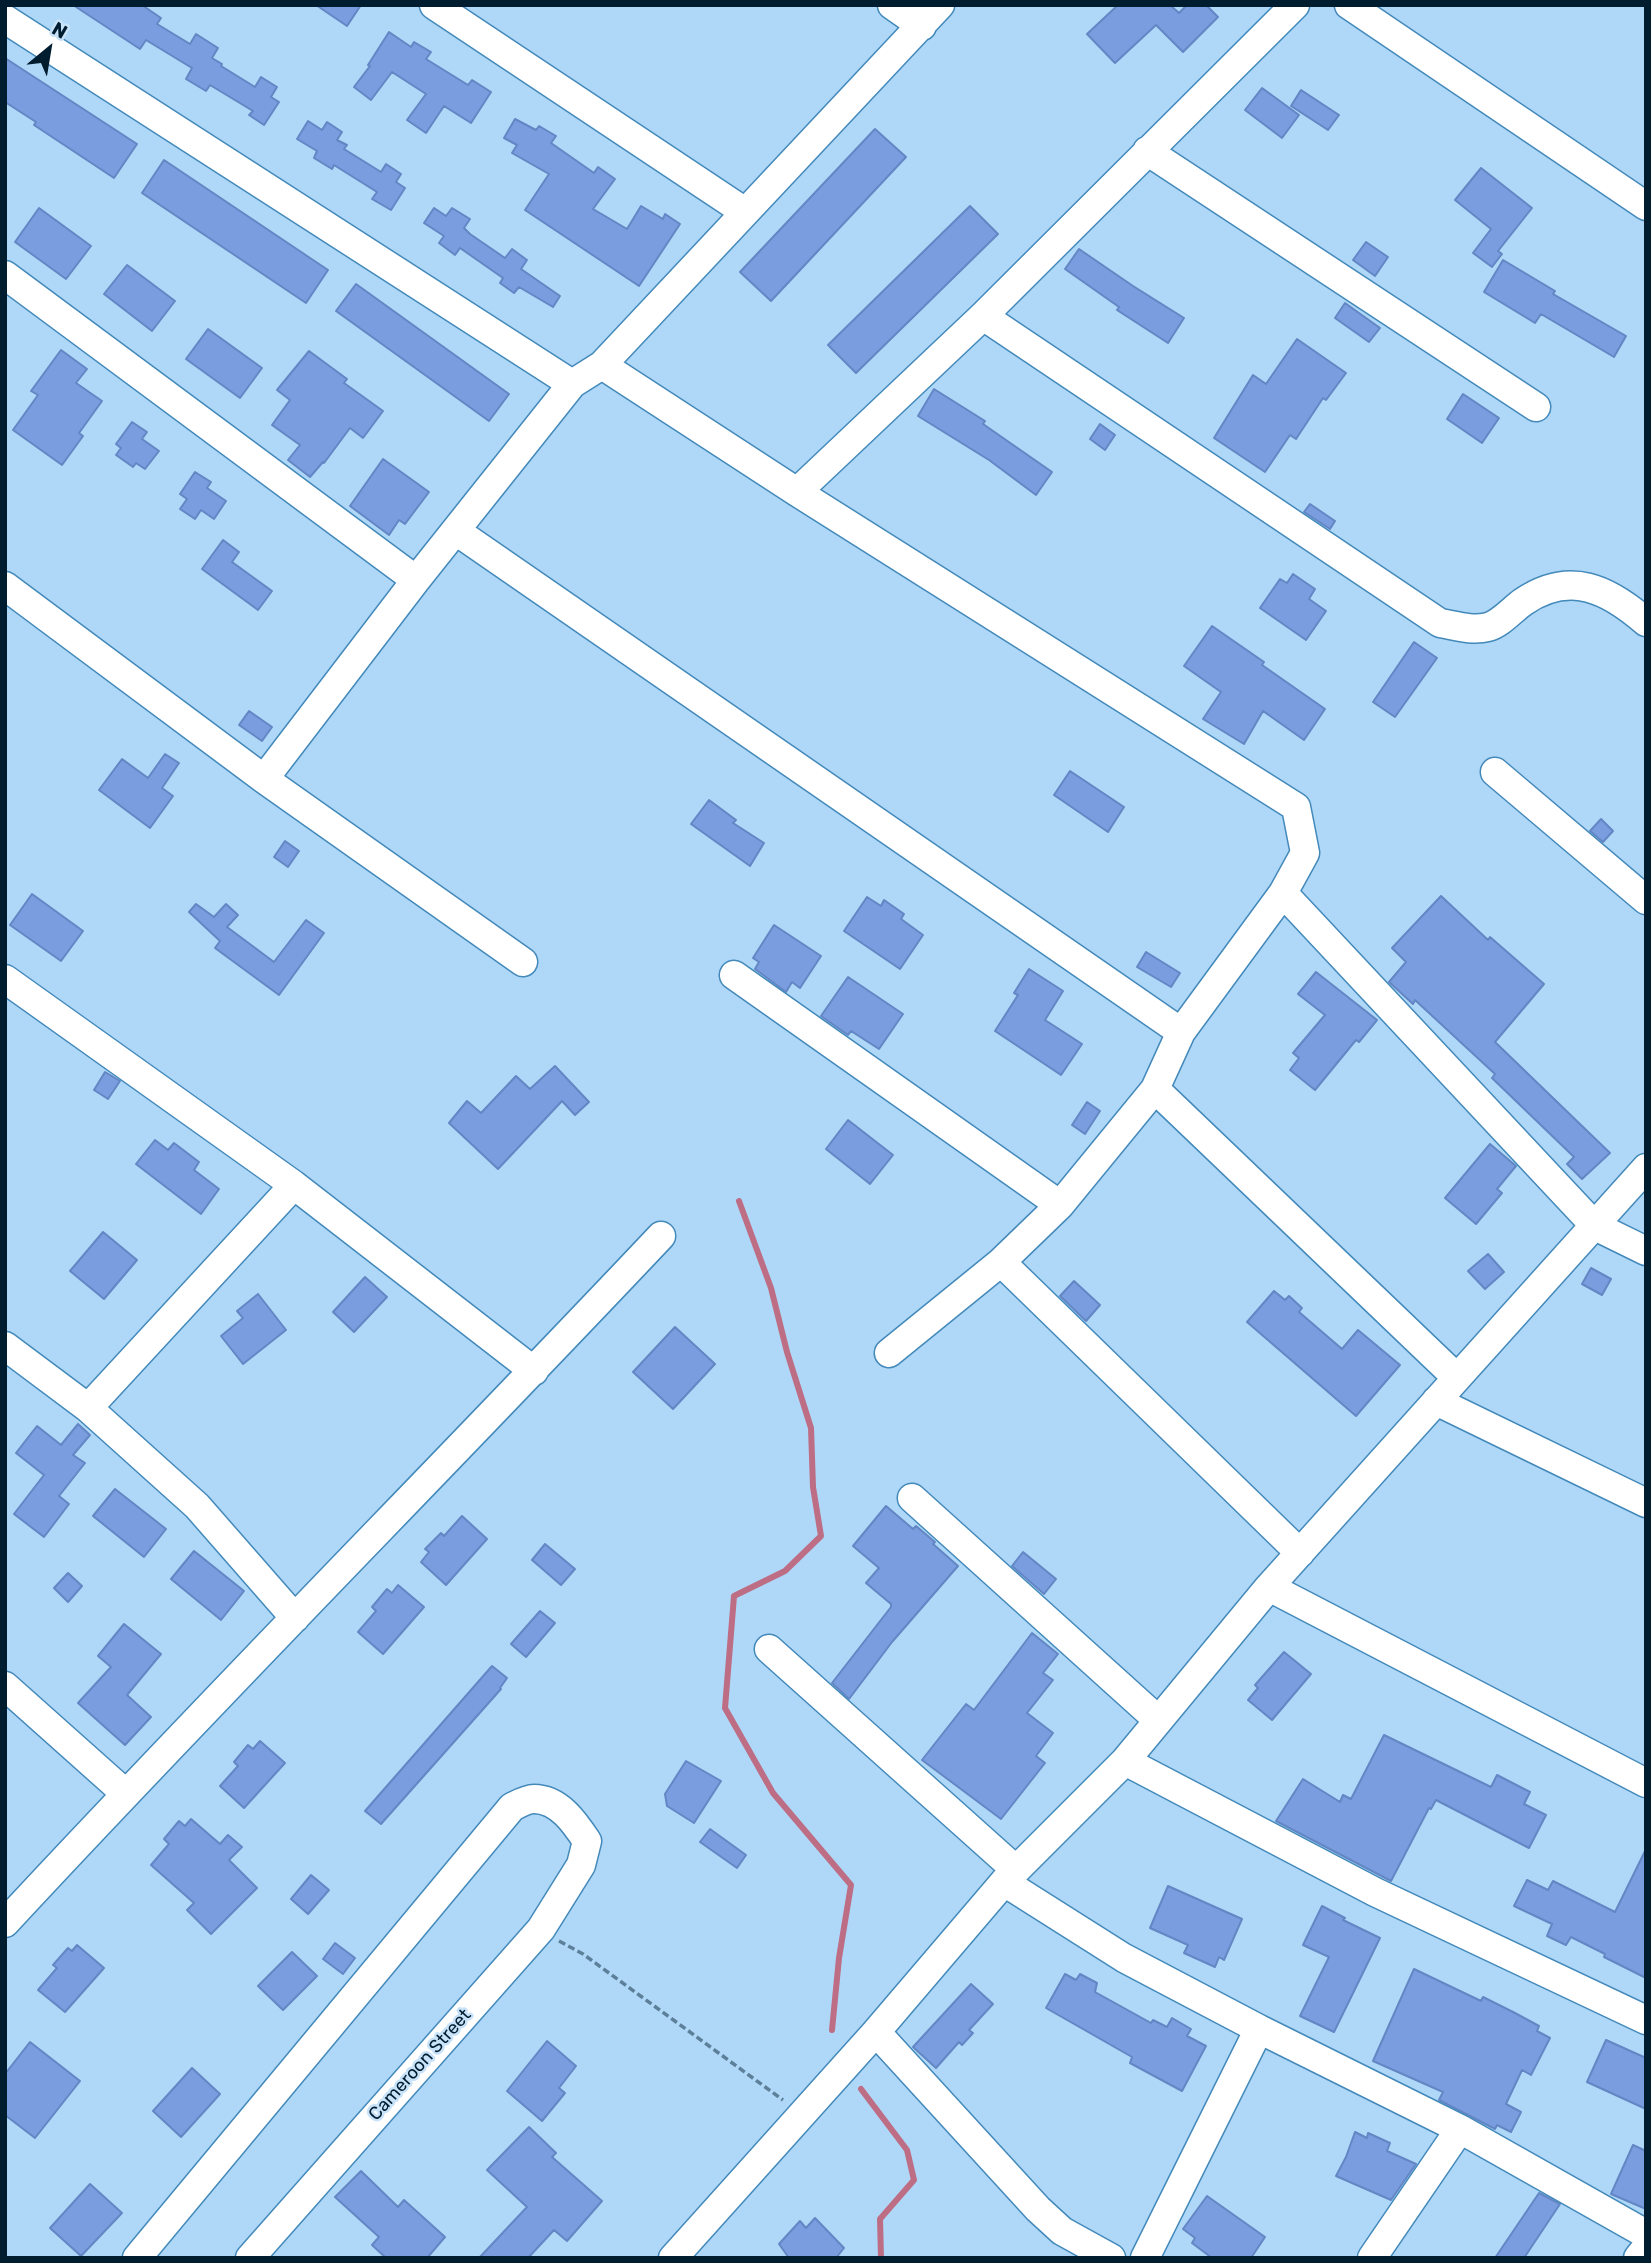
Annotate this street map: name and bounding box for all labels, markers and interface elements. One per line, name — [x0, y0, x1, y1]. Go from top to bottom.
north arrow — [14, 14, 84, 84]
text: N — [48, 17, 71, 44]
street label: Cameroon Street — [364, 2005, 476, 2125]

